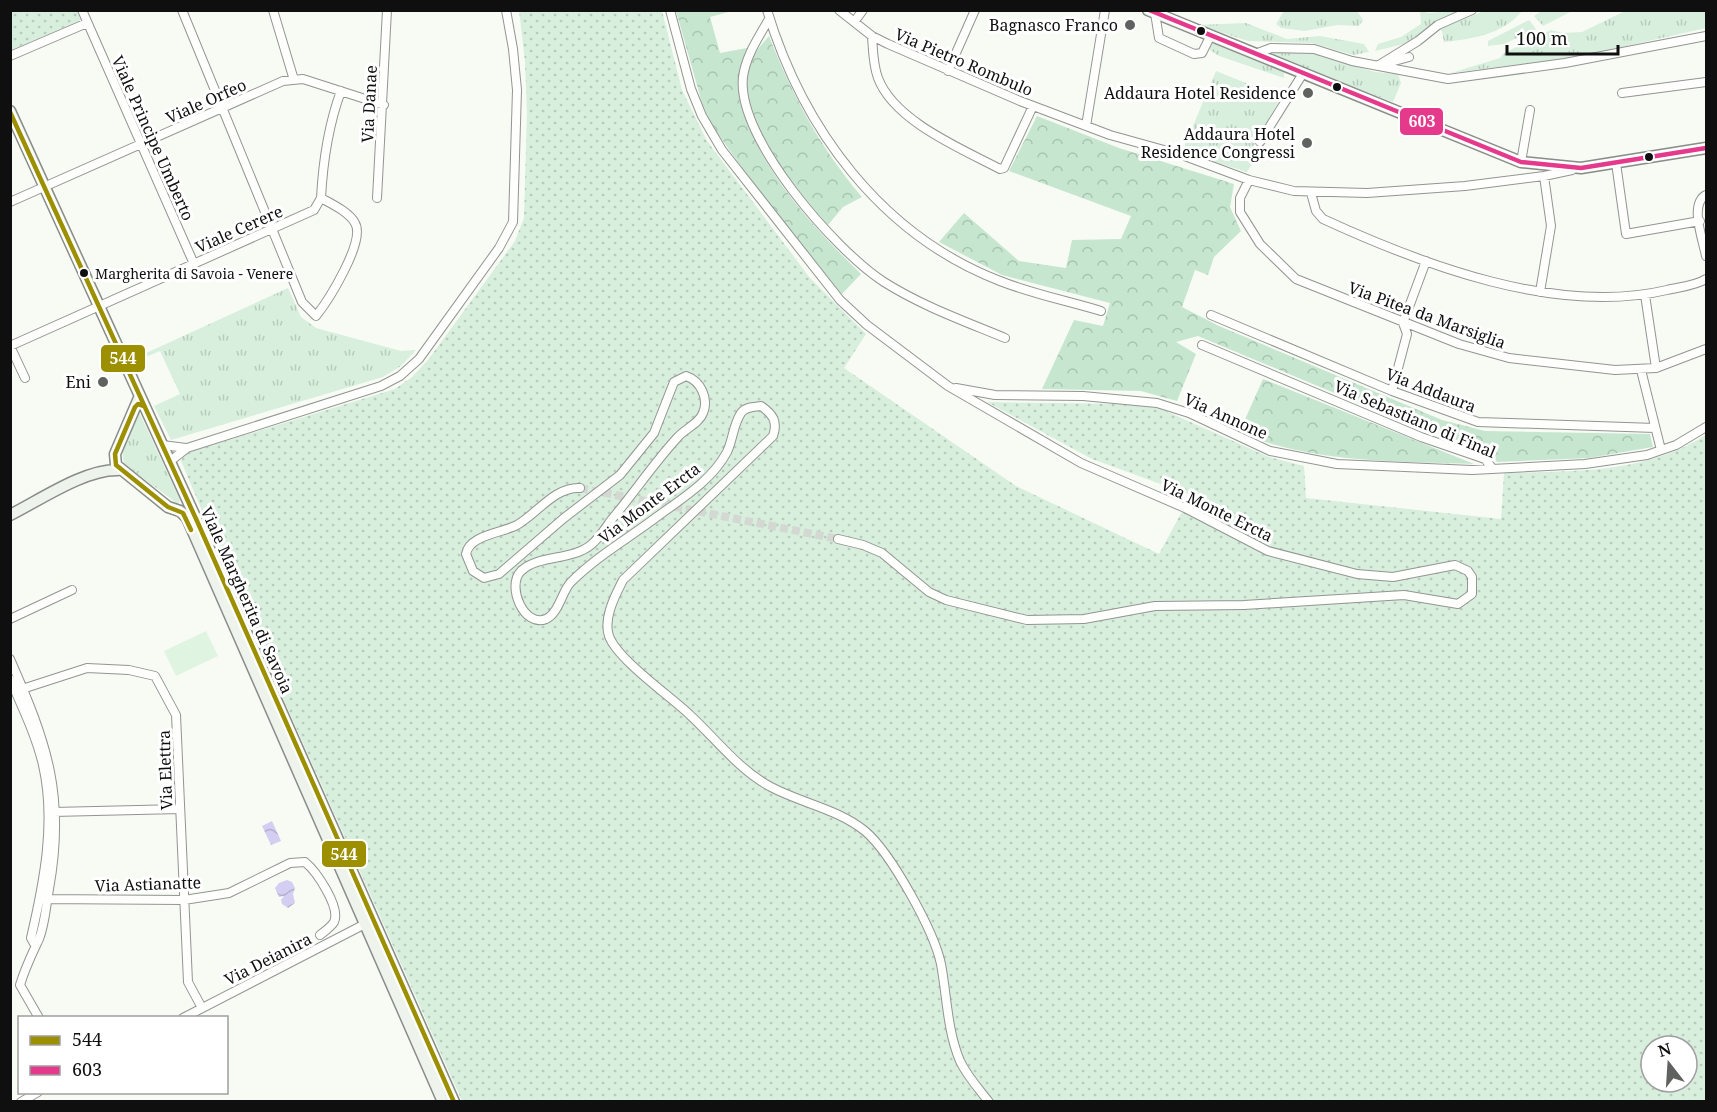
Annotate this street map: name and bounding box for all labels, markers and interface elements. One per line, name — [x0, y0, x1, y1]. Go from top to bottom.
place label: Bagnasco Franco — [989, 14, 1118, 36]
marker: Bagnasco Franco — [1123, 18, 1137, 32]
scale bar — [1507, 18, 1618, 56]
street label: Via Pietro Rombulo — [892, 23, 1036, 101]
unlabelled marker — [1195, 25, 1207, 37]
text: 100 m — [1516, 26, 1568, 50]
street label: Viale Principe Umberto — [107, 52, 199, 224]
street label: Via Danae — [356, 65, 382, 143]
street label: Viale Orfeo — [162, 74, 250, 128]
unlabelled marker — [1331, 81, 1343, 93]
place label: Addaura Hotel Residence — [1104, 82, 1296, 104]
marker: Addaura Hotel Residence — [1301, 86, 1315, 100]
line badge: 603 — [1399, 107, 1444, 136]
text: 603 — [1408, 110, 1436, 132]
place label: Addaura Hotel Residence Congressi — [1141, 123, 1295, 163]
marker: Addaura Hotel Residence Congressi — [1300, 136, 1314, 150]
unlabelled marker — [1643, 151, 1655, 163]
street label: Viale Cerere — [192, 200, 286, 258]
place label: Margherita di Savoia - Venere — [95, 264, 293, 283]
marker: Margherita di Savoia - Venere — [78, 267, 90, 279]
street label: Via Pitea da Marsiglia — [1345, 276, 1509, 354]
line badge: 544 — [100, 344, 146, 373]
text: 544 — [109, 347, 137, 369]
street label: Via Addaura — [1383, 363, 1479, 417]
place label: Eni — [66, 371, 91, 393]
marker: Eni — [96, 375, 110, 389]
street label: Via Sebastiano di Final — [1331, 375, 1499, 463]
street label: Via Annone — [1181, 388, 1271, 444]
street label: Via Monte Ercta — [594, 457, 704, 549]
street label: Via Monte Ercta — [1157, 473, 1277, 547]
street label: Viale Margherita di Savoia — [196, 503, 298, 697]
street label: Via Elettra — [153, 730, 177, 810]
line badge: 544 — [321, 840, 367, 868]
text: 544 — [330, 843, 358, 865]
street label: Via Astianatte — [94, 871, 202, 897]
street label: Via Deianira — [221, 928, 315, 990]
legend — [18, 1016, 228, 1094]
text: 544 — [72, 1027, 102, 1051]
north arrow — [1639, 1034, 1699, 1094]
text: N — [1655, 1037, 1674, 1062]
text: 603 — [72, 1057, 102, 1081]

